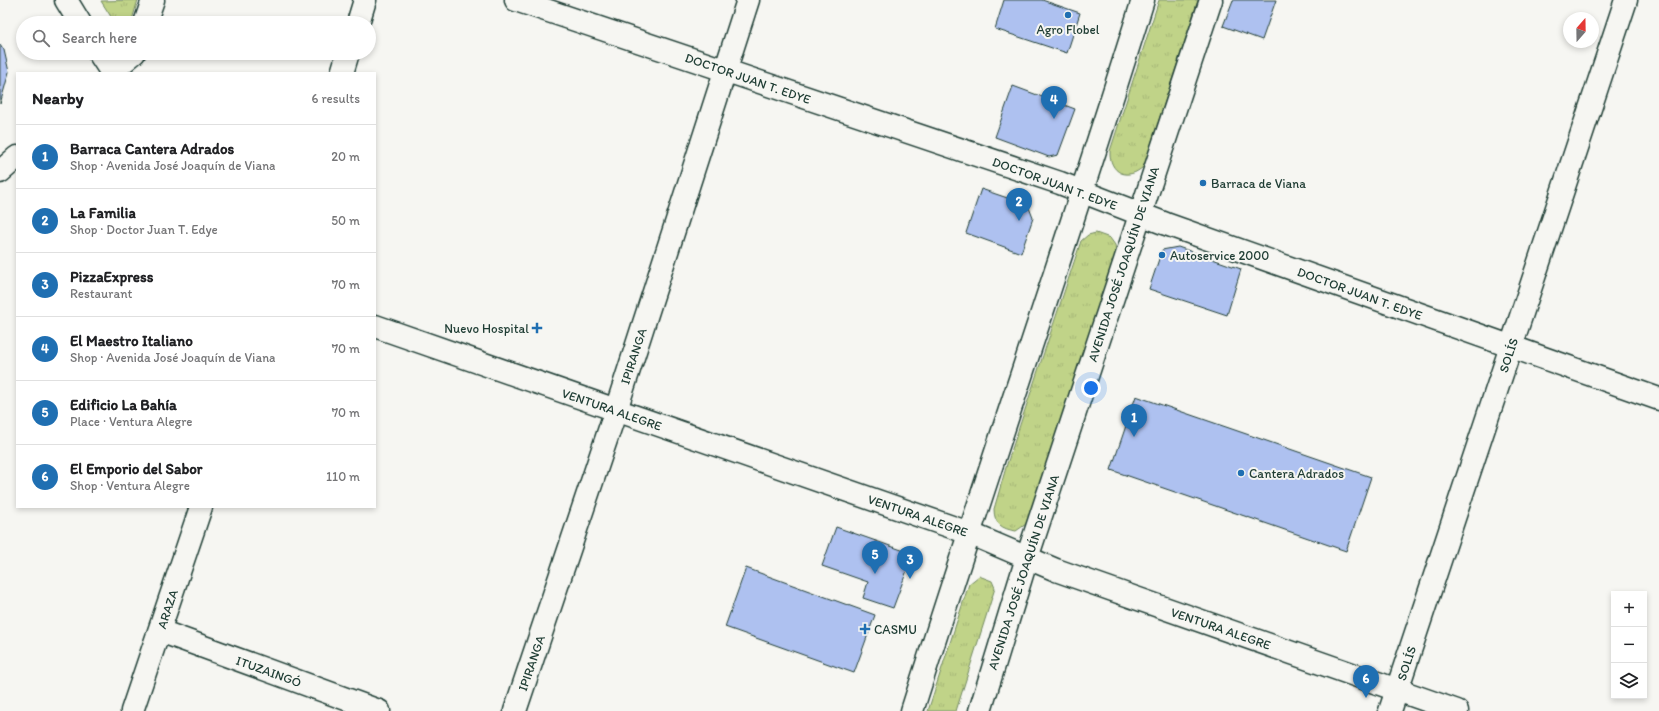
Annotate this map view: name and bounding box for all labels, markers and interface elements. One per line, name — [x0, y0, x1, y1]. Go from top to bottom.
marker: Agro Flobel — [1063, 10, 1073, 20]
north arrow — [1563, 12, 1599, 48]
search box — [16, 16, 376, 60]
place label: Agro Flobel — [1036, 22, 1100, 37]
icon: search — [30, 27, 52, 49]
text: Search here — [62, 29, 137, 47]
street label: DOCTOR JUAN T. EDYE — [683, 50, 813, 107]
pin: 4 — [1041, 86, 1067, 119]
text: Nearby — [32, 88, 84, 108]
text: 6 results — [312, 91, 360, 106]
text: Barraca Cantera Adrados — [70, 140, 234, 158]
text: 1 — [42, 149, 48, 164]
text: 20 m — [331, 149, 360, 164]
street label: DOCTOR JUAN T. EDYE — [990, 154, 1119, 213]
text: Shop · Avenida José Joaquín de Viana — [70, 158, 276, 173]
street label: AVENIDA JOSÉ JOAQUÍN DE VIANA — [1085, 164, 1162, 364]
place label: Barraca de Viana — [1211, 176, 1306, 191]
marker: Barraca de Viana — [1198, 178, 1208, 188]
pin: 2 — [1006, 188, 1032, 221]
text: La Familia — [70, 204, 136, 222]
text: 2 — [42, 213, 48, 228]
text: 50 m — [331, 213, 360, 228]
text: Shop · Doctor Juan T. Edye — [70, 222, 218, 237]
place label: Autoservice 2000 — [1170, 248, 1269, 263]
marker: Autoservice 2000 — [1157, 250, 1167, 260]
street label: DOCTOR JUAN T. EDYE — [1295, 264, 1424, 323]
text: PizzaExpress — [70, 268, 154, 286]
text: 3 — [41, 277, 49, 292]
text: 70 m — [332, 277, 360, 292]
text: Restaurant — [70, 286, 132, 301]
place label: Nuevo Hospital — [444, 321, 529, 336]
marker: Nuevo Hospital — [532, 323, 542, 333]
street label: IPIRANGA — [617, 326, 650, 386]
text: El Maestro Italiano — [70, 332, 193, 350]
street label: SOLÍS — [1496, 336, 1521, 374]
text: 4 — [41, 341, 49, 356]
text: 70 m — [332, 341, 360, 356]
text: Shop · Avenida José Joaquín de Viana — [70, 350, 276, 365]
your location — [1081, 378, 1101, 398]
street label: VENTURA ALEGRE — [560, 385, 664, 434]
text: Edificio La Bahía — [70, 396, 177, 414]
pin: 1 — [1121, 404, 1147, 437]
text: 5 — [42, 405, 48, 420]
text: 70 m — [332, 405, 360, 420]
text: Place · Ventura Alegre — [70, 414, 193, 429]
text: El Emporio del Sabor — [70, 460, 202, 478]
place label: Cantera Adrados — [1249, 466, 1344, 481]
marker: Cantera Adrados — [1236, 468, 1246, 478]
text: 6 — [42, 469, 48, 484]
text: 110 m — [326, 469, 360, 484]
street label: AVENIDA JOSÉ JOAQUÍN DE VIANA — [985, 472, 1062, 672]
text: Shop · Ventura Alegre — [70, 478, 190, 493]
street label: VENTURA ALEGRE — [866, 491, 970, 540]
pin: 5 — [862, 541, 888, 574]
pin: 3 — [897, 546, 923, 579]
street label: ARAZA — [154, 587, 181, 631]
map controls — [1611, 591, 1647, 699]
button: + — [1611, 591, 1647, 627]
street label: VENTURA ALEGRE — [1169, 604, 1273, 653]
place label: CASMU — [874, 622, 917, 637]
marker: CASMU — [859, 623, 871, 635]
button: − — [1611, 627, 1647, 663]
street label: IPIRANGA — [515, 633, 548, 693]
street label: SOLÍS — [1394, 644, 1419, 682]
street label: ITUZAINGÓ — [234, 653, 304, 690]
button: layers — [1611, 663, 1647, 699]
pin: 6 — [1353, 665, 1379, 698]

